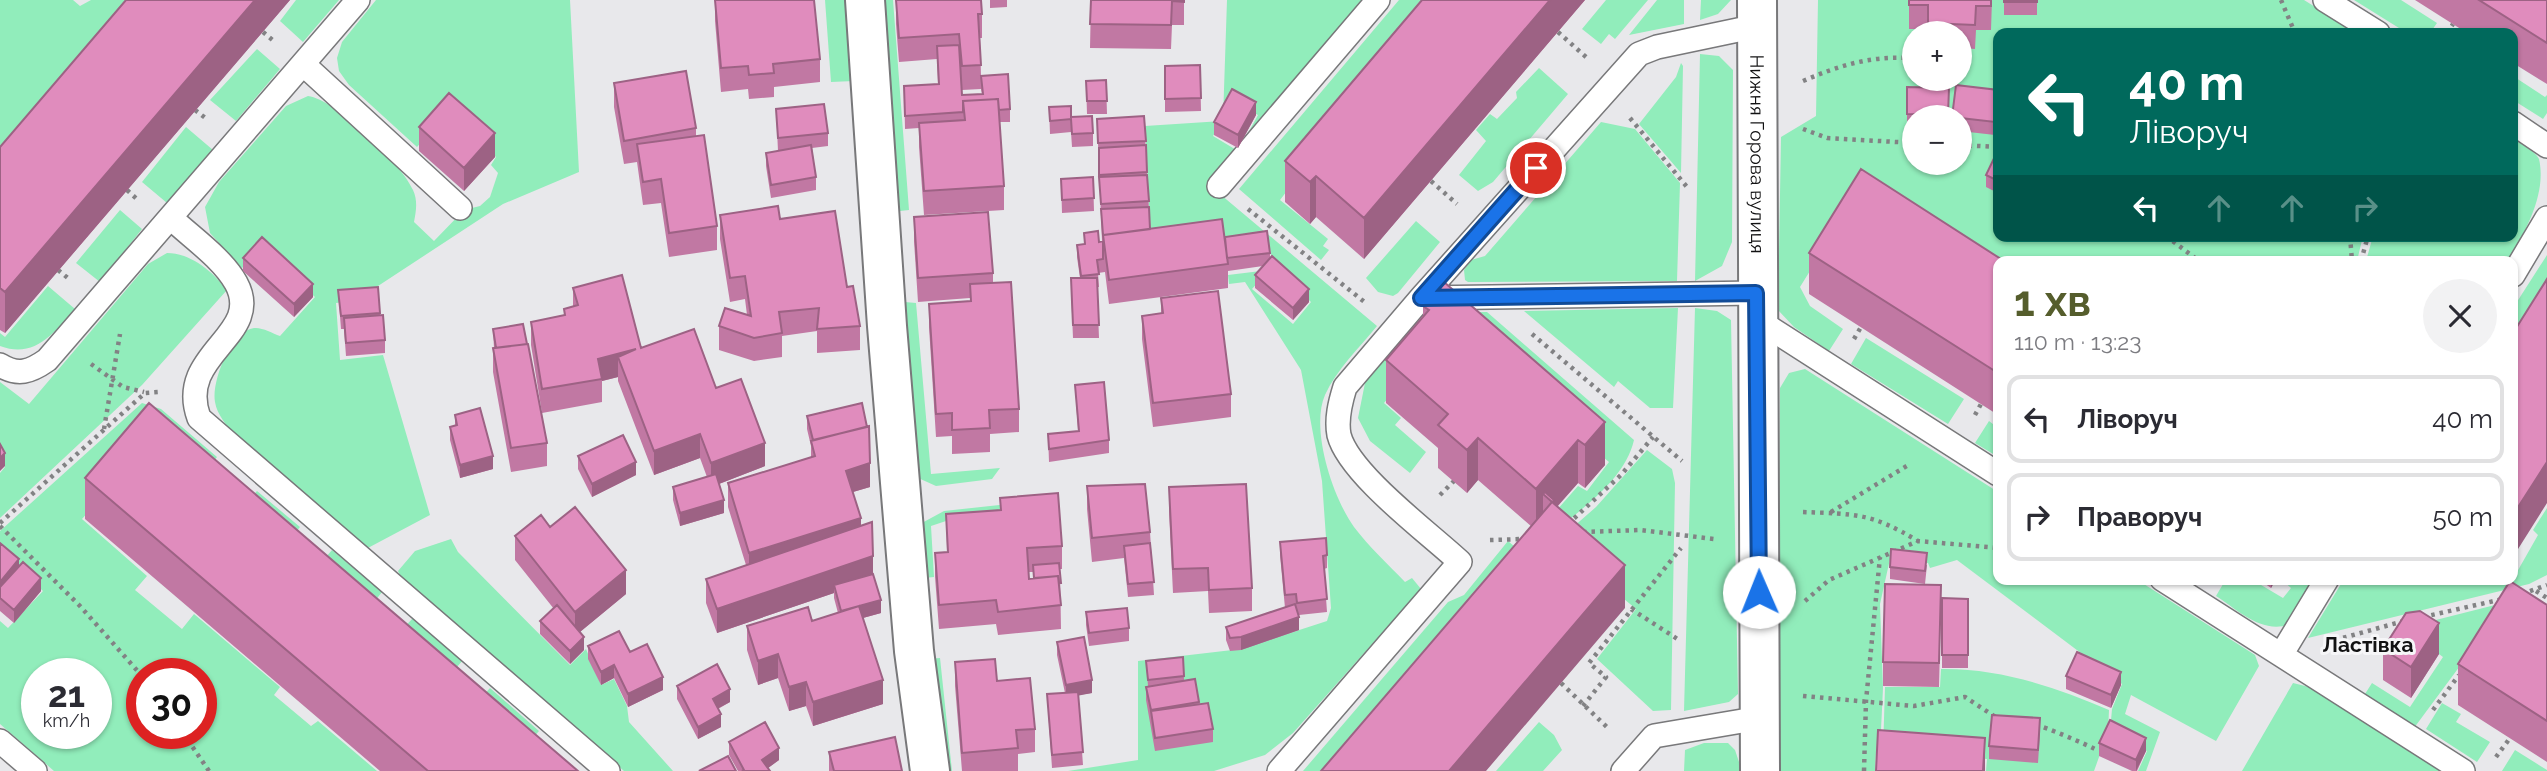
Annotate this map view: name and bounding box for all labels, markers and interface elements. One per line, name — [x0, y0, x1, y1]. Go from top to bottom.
map controls — [1902, 21, 1972, 175]
button: + — [1902, 21, 1972, 91]
street label: Нижня Горова вулиця — [1746, 54, 1769, 254]
text: 40 m — [2129, 54, 2244, 111]
icon: left — [2014, 56, 2105, 147]
button: − — [1902, 105, 1972, 175]
text: Ліворуч — [2129, 113, 2248, 150]
pin — [1506, 138, 1566, 198]
icon: arrive — [1517, 149, 1555, 187]
icon: left — [2127, 189, 2165, 227]
icon: ahead — [2200, 189, 2238, 227]
icon: ahead — [2273, 189, 2311, 227]
icon: right — [2346, 189, 2384, 227]
text: 1 хв — [2014, 277, 2091, 326]
button: close — [2423, 279, 2497, 353]
text: 110 m · 13:23 — [2014, 328, 2142, 355]
icon: left — [2018, 400, 2056, 438]
text: Ліворуч — [2077, 404, 2178, 434]
text: 40 m — [2432, 404, 2493, 434]
icon: right — [2018, 498, 2056, 536]
text: Праворуч — [2077, 502, 2202, 532]
text: 50 m — [2432, 502, 2493, 532]
position arrow — [1722, 555, 1796, 629]
district label: Ластівка — [2323, 632, 2414, 657]
speed limit sign: 30 — [126, 658, 217, 749]
text: 21 — [48, 674, 85, 715]
text: km/h — [43, 710, 90, 731]

